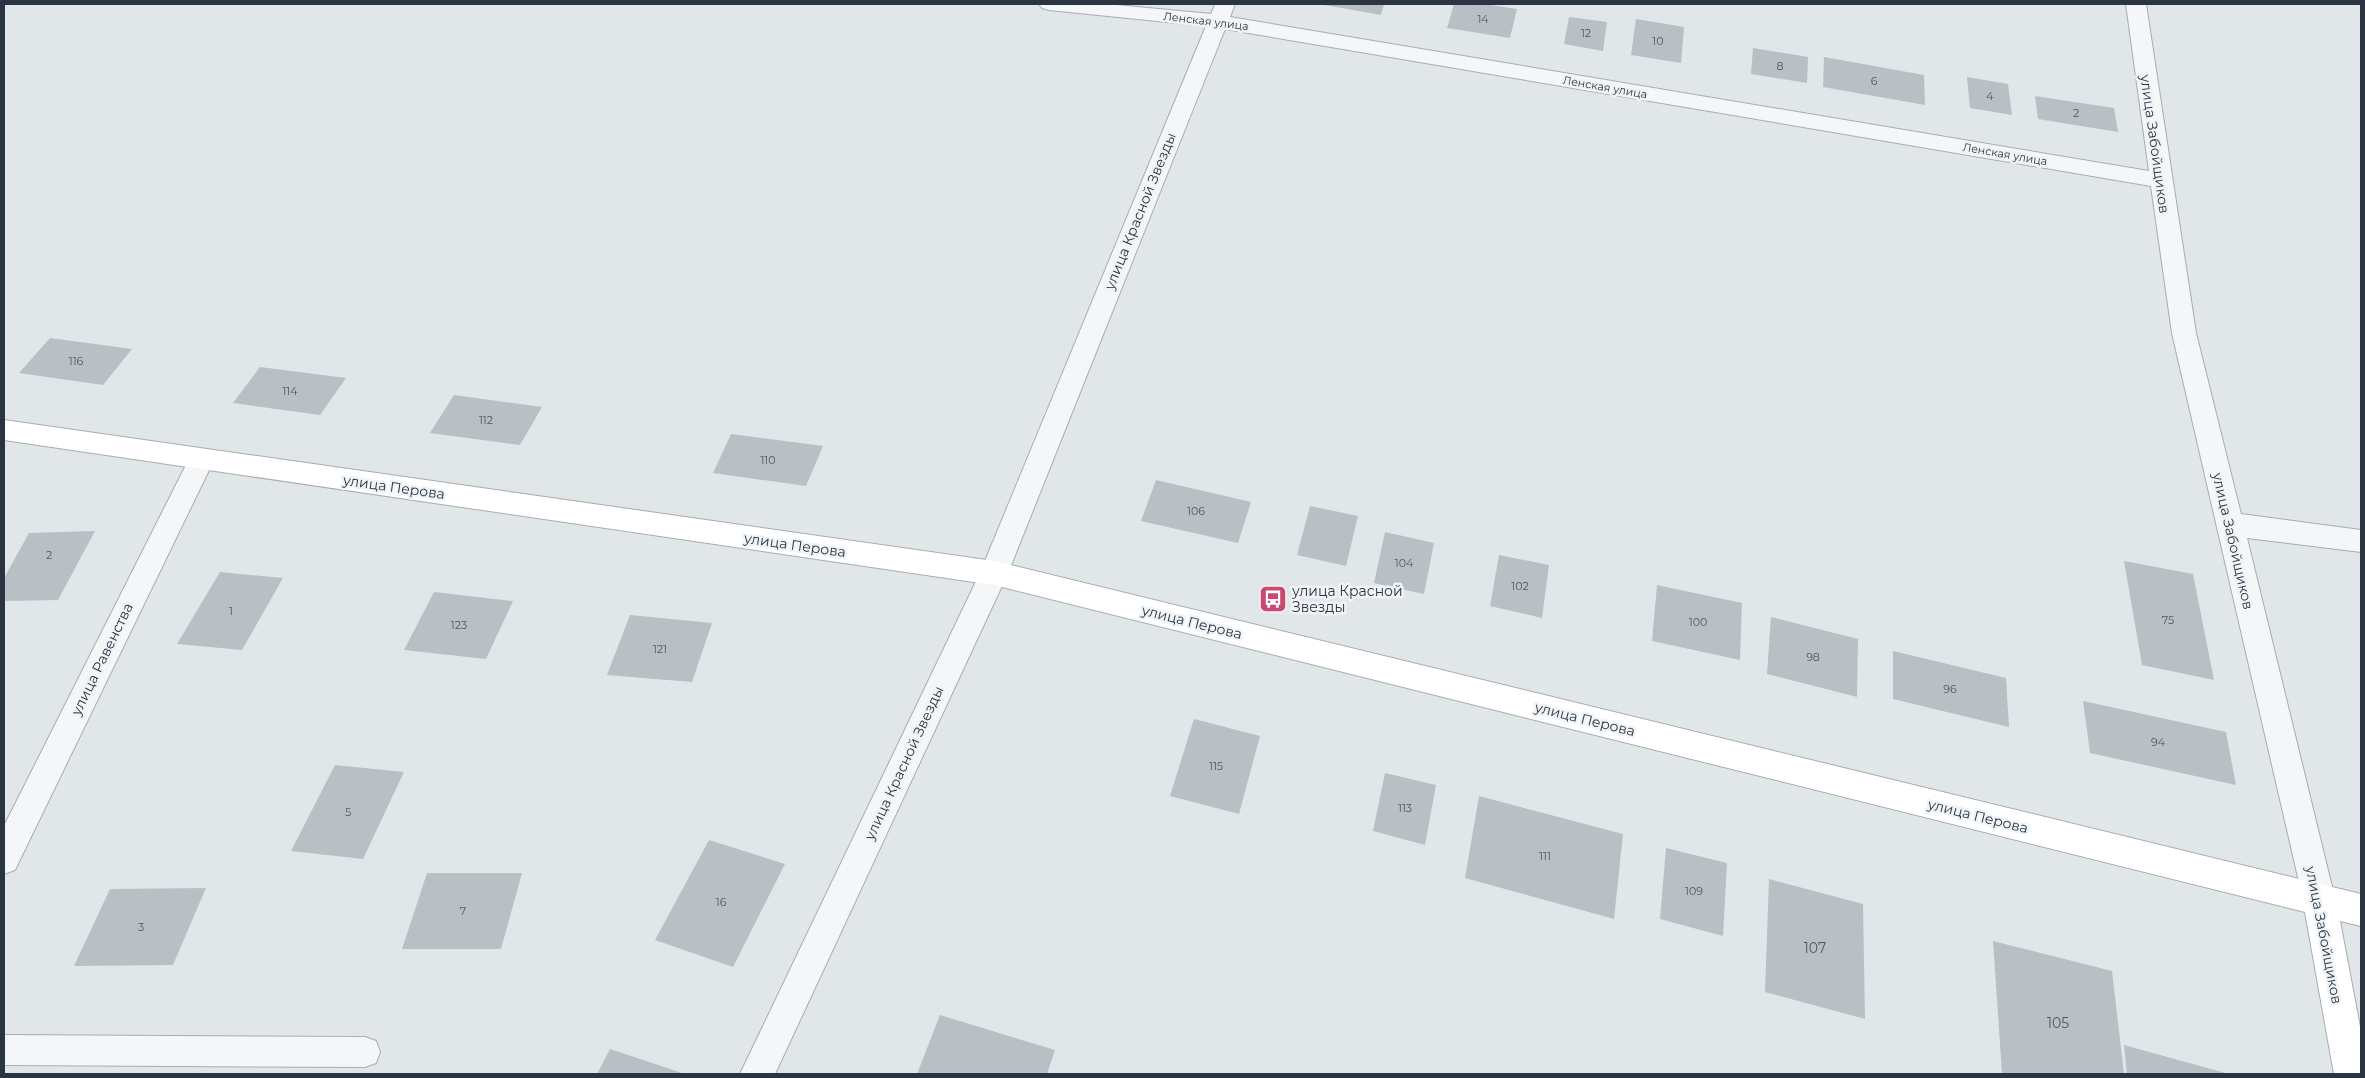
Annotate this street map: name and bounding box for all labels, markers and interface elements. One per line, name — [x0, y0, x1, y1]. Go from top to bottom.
street label: Ленская улица — [1163, 9, 1249, 33]
house number: 14 — [1477, 12, 1489, 26]
house number: 12 — [1581, 26, 1591, 40]
house number: 10 — [1652, 34, 1664, 48]
house number: 8 — [1776, 59, 1784, 73]
street label: улица Забойщиков — [2136, 72, 2174, 215]
street label: Ленская улица — [1562, 73, 1648, 101]
house number: 6 — [1871, 74, 1878, 88]
house number: 4 — [1986, 89, 1994, 103]
house number: 2 — [2073, 106, 2079, 120]
street label: улица Красной Звезды — [1100, 130, 1180, 293]
street label: Ленская улица — [1962, 140, 2048, 168]
house number: 116 — [69, 354, 84, 368]
house number: 114 — [282, 384, 298, 398]
house number: 112 — [479, 413, 493, 427]
house number: 110 — [760, 453, 776, 467]
street label: улица Забойщиков — [2208, 470, 2258, 611]
street label: улица Перова — [341, 471, 446, 503]
house number: 106 — [1187, 504, 1205, 518]
street label: улица Перова — [742, 529, 847, 561]
house number: 2 — [46, 548, 52, 562]
house number: 104 — [1395, 556, 1414, 570]
house number: 102 — [1511, 579, 1529, 593]
place label: улица Красной Звезды — [1291, 582, 1403, 616]
bus stop icon: улица Красной Звезды — [1258, 584, 1288, 614]
street label: улица Равенства — [67, 600, 137, 719]
street label: улица Перова — [1139, 601, 1244, 643]
house number: 1 — [229, 604, 233, 618]
house number: 75 — [2162, 613, 2174, 627]
house number: 100 — [1689, 615, 1707, 629]
house number: 123 — [451, 618, 467, 632]
house number: 121 — [653, 642, 667, 656]
house number: 98 — [1806, 650, 1820, 664]
house number: 96 — [1943, 682, 1957, 696]
street label: улица Красной Звезды — [860, 683, 948, 844]
street label: улица Перова — [1532, 698, 1637, 740]
house number: 94 — [2151, 735, 2166, 749]
house number: 115 — [1209, 759, 1223, 773]
street label: улица Перова — [1925, 795, 2030, 837]
house number: 113 — [1398, 801, 1412, 815]
house number: 5 — [345, 805, 351, 819]
house number: 111 — [1539, 849, 1551, 863]
street label: улица Забойщиков — [2302, 864, 2346, 1005]
house number: 109 — [1685, 884, 1703, 898]
house number: 16 — [716, 895, 727, 909]
house number: 7 — [460, 904, 466, 918]
house number: 3 — [138, 920, 144, 934]
house number: 107 — [1804, 939, 1826, 957]
house number: 105 — [2047, 1014, 2069, 1032]

